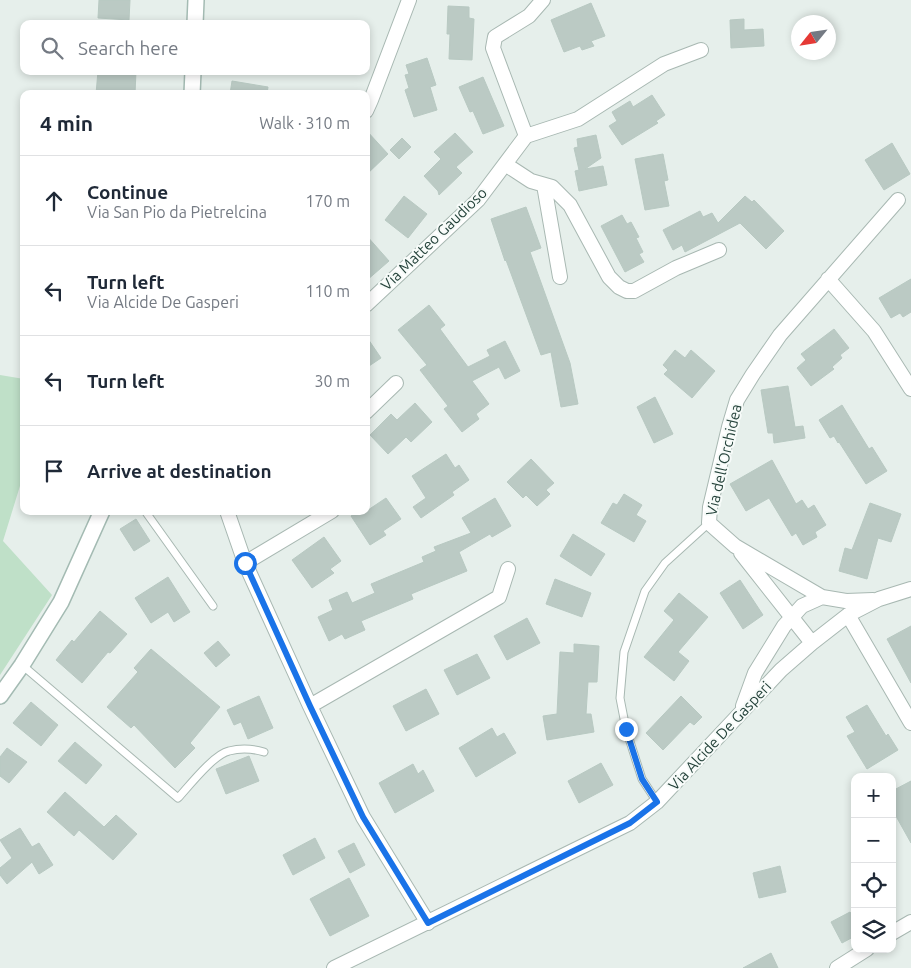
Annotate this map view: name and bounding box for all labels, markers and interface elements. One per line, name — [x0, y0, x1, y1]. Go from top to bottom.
north arrow — [791, 15, 836, 60]
search box — [20, 20, 370, 75]
icon: search — [38, 34, 66, 62]
text: Search here — [78, 37, 178, 59]
text: 4 min — [40, 111, 93, 135]
text: Walk · 310 m — [259, 114, 350, 132]
text: Continue — [87, 181, 168, 203]
street label: Via Matteo Gaudioso — [377, 184, 490, 294]
icon: ahead — [40, 187, 68, 215]
text: 170 m — [305, 192, 350, 210]
text: Via San Pio da Pietrelcina — [87, 203, 267, 221]
text: Turn left — [87, 271, 165, 293]
icon: left — [40, 277, 68, 305]
text: 110 m — [305, 282, 350, 300]
text: Via Alcide De Gasperi — [87, 293, 239, 311]
icon: left — [40, 367, 68, 395]
text: Turn left — [87, 370, 165, 392]
text: 30 m — [314, 372, 350, 390]
street label: Via dell'Orchidea — [702, 402, 745, 518]
icon: arrive — [40, 457, 68, 485]
text: Arrive at destination — [87, 460, 272, 482]
route start — [234, 552, 257, 575]
street label: Via Alcide De Gasperi — [665, 678, 774, 794]
route end — [615, 718, 638, 741]
map controls — [851, 773, 896, 953]
button: + — [851, 773, 896, 818]
button: − — [851, 818, 896, 863]
button: locate — [851, 863, 896, 908]
button: layers — [851, 908, 896, 953]

